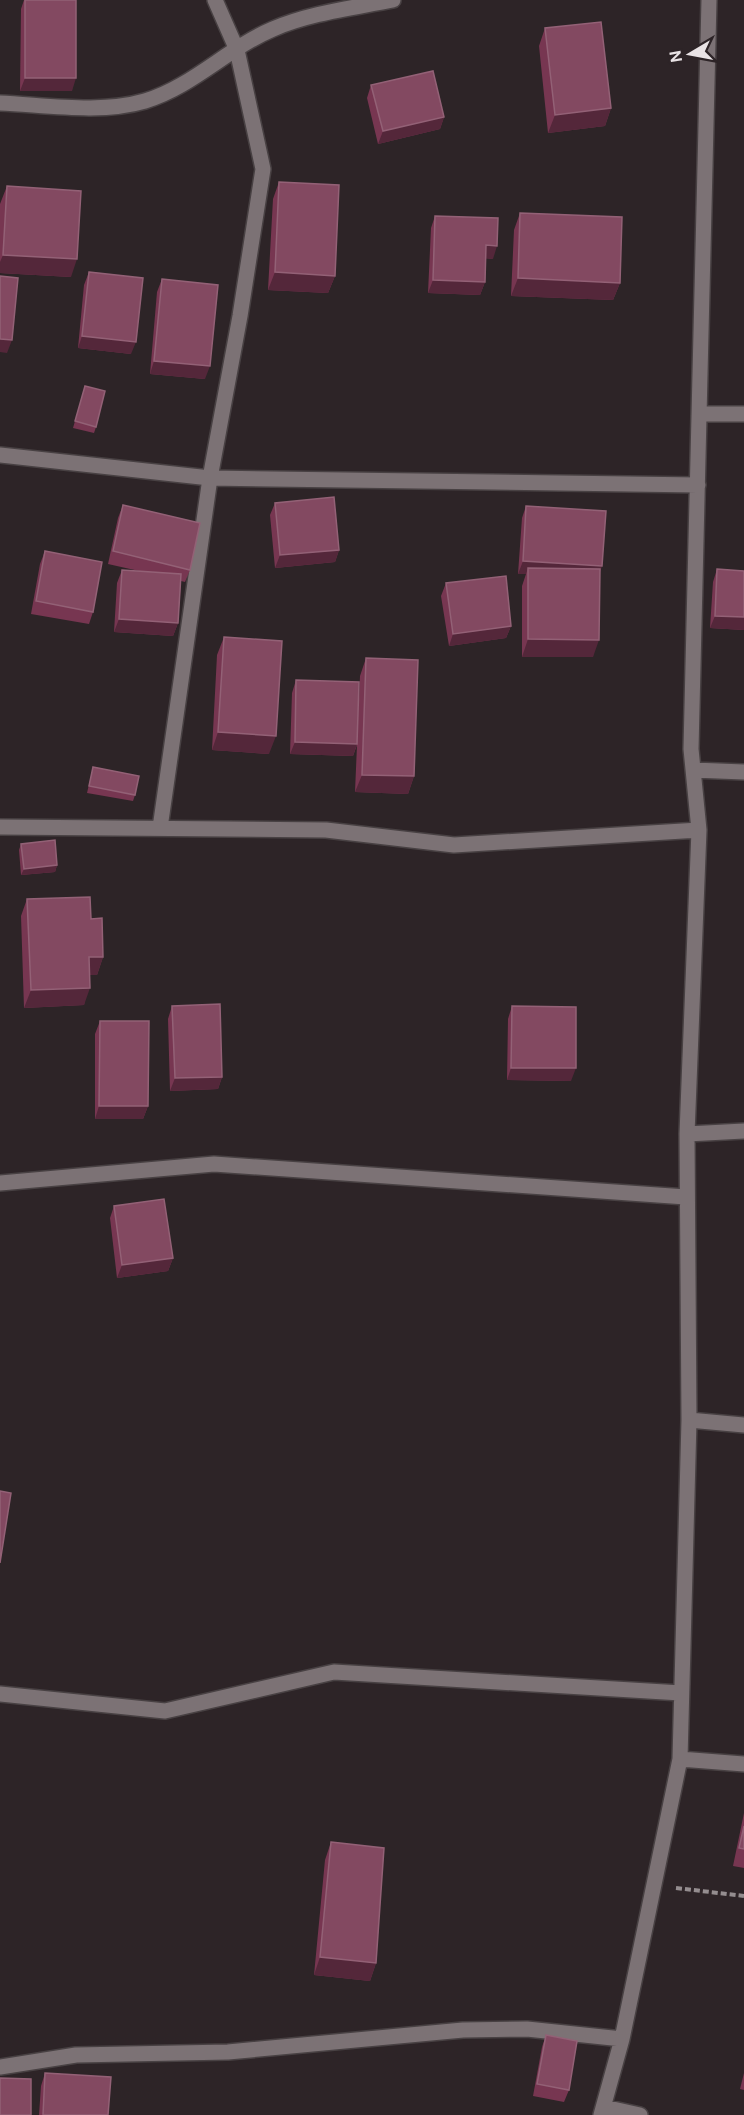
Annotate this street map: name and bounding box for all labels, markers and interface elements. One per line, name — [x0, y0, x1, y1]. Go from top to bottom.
north arrow — [660, 24, 720, 84]
text: N — [664, 49, 687, 64]

